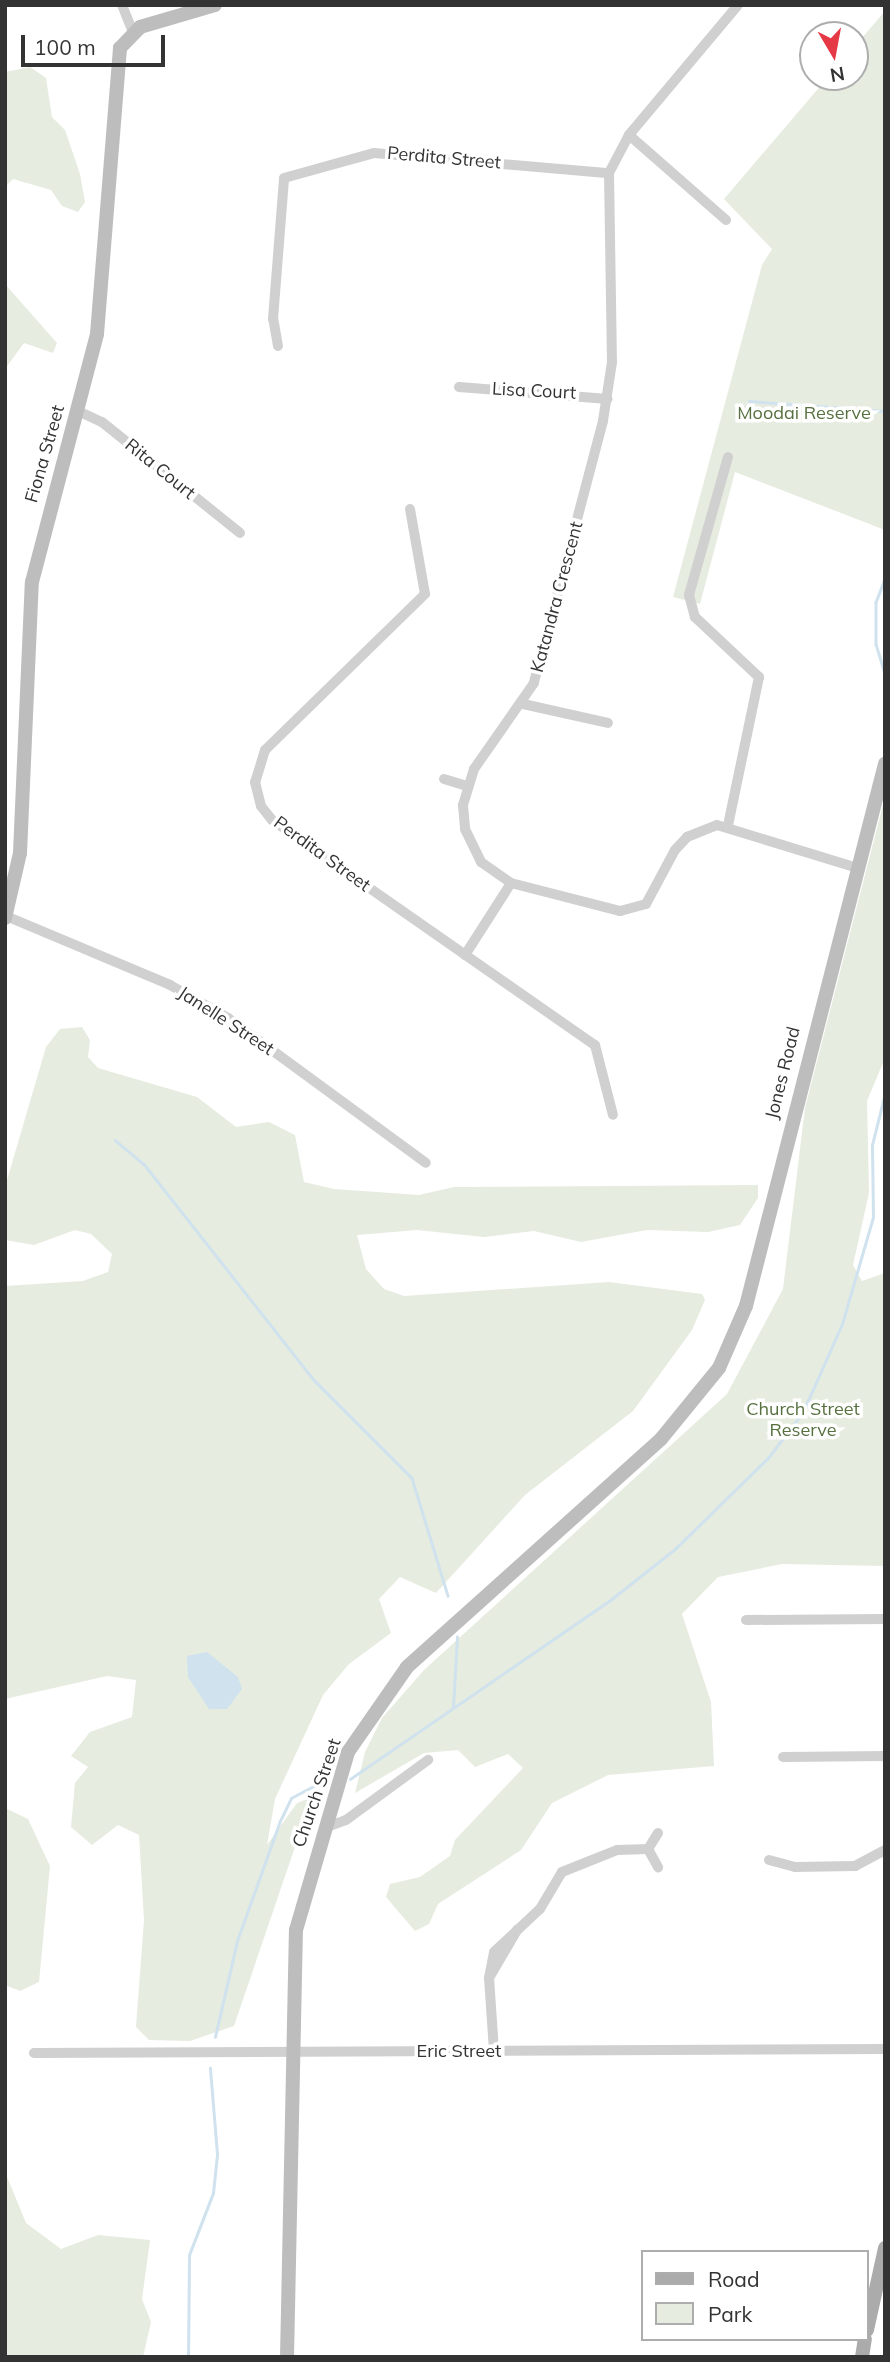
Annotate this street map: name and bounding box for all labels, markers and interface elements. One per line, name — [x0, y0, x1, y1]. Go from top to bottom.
scale bar — [24, 21, 168, 65]
north arrow — [799, 21, 869, 91]
text: 100 m — [34, 34, 96, 60]
text: N — [828, 62, 846, 88]
street label: Perdita Street — [386, 142, 502, 174]
street label: Lisa Court — [491, 378, 577, 404]
park label: Moodai Reserve — [737, 402, 871, 424]
street label: Fiona Street — [21, 403, 69, 505]
street label: Rita Court — [120, 434, 200, 504]
street label: Katandra Crescent — [526, 519, 588, 675]
street label: Perdita Street — [269, 812, 375, 896]
street label: Janelle Street — [174, 982, 278, 1060]
street label: Jones Road — [761, 1025, 805, 1121]
park label: Church Street Reserve — [746, 1399, 860, 1442]
street label: Church Street — [288, 1736, 346, 1850]
street label: Eric Street — [417, 2040, 501, 2062]
legend — [642, 2250, 869, 2341]
text: Road — [708, 2266, 759, 2292]
text: Park — [708, 2301, 752, 2327]

